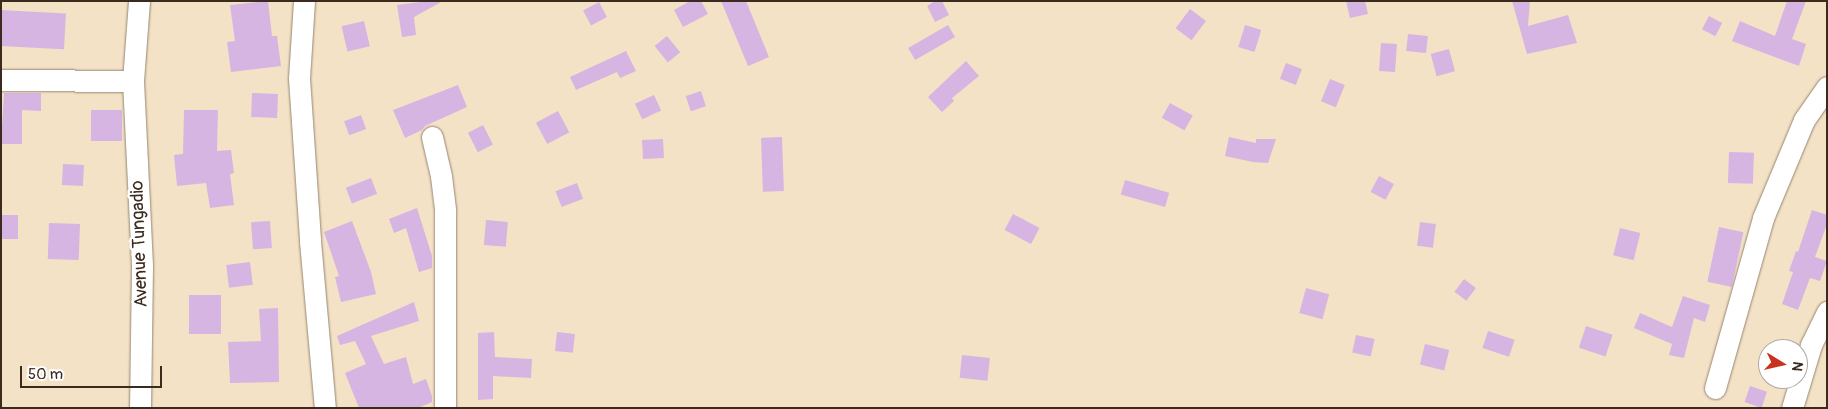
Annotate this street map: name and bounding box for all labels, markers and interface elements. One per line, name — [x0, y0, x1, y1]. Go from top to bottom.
street label: Avenue Tungadio — [127, 180, 153, 308]
north arrow — [1758, 339, 1808, 389]
scale bar — [22, 356, 165, 388]
text: N — [1788, 360, 1806, 372]
text: 50 m — [28, 365, 63, 384]

